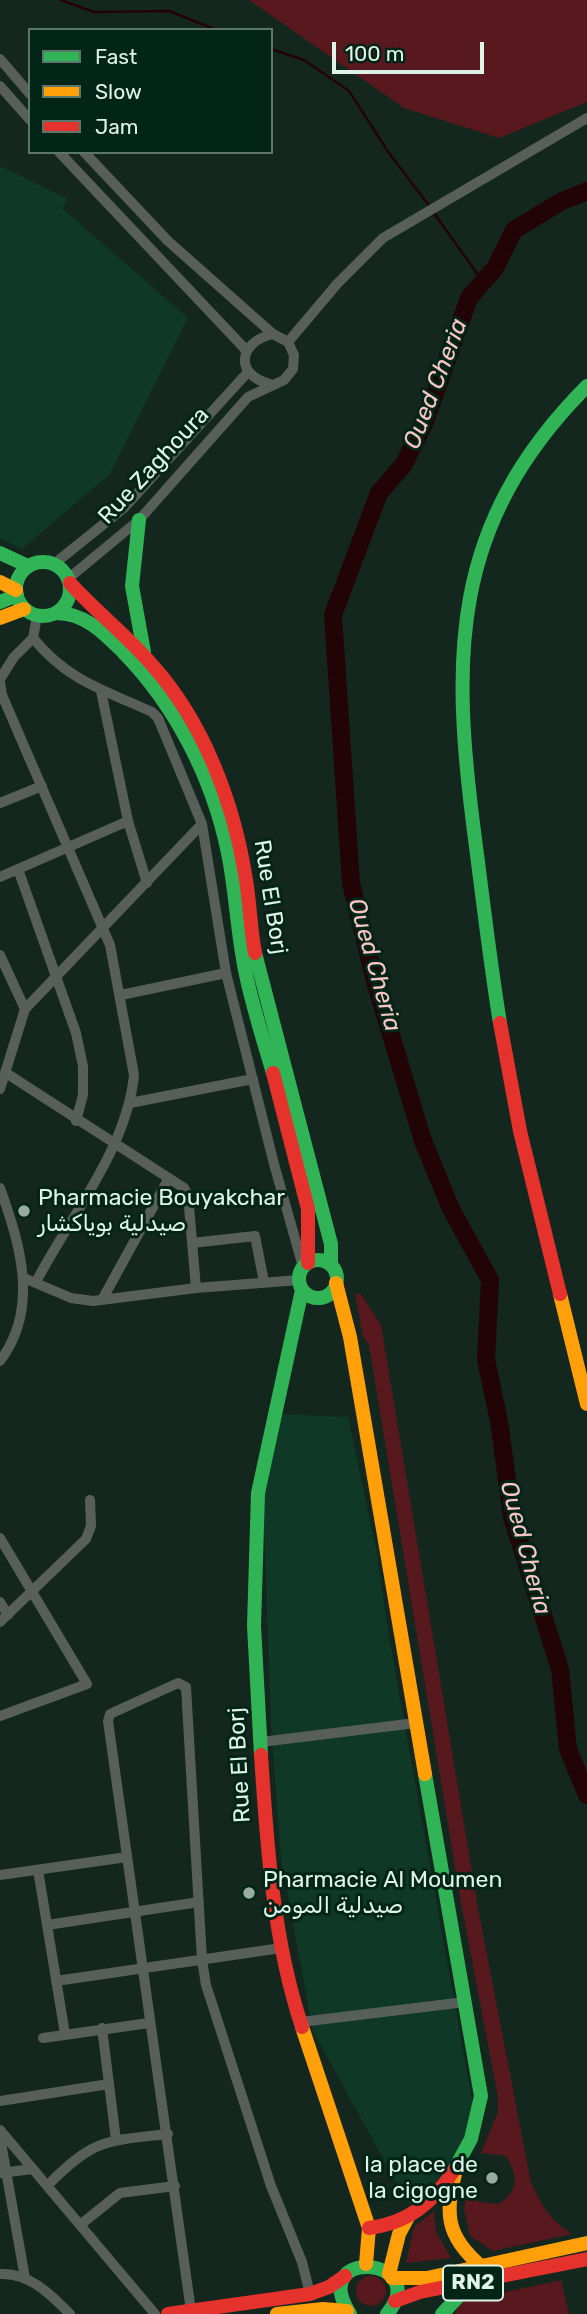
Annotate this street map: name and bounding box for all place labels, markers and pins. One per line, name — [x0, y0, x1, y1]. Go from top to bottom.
place label: Pharmacie Bouyakchar صيدلية بوياكشار — [38, 1184, 285, 1238]
marker: Pharmacie Bouyakchar صيدلية بوياكشار — [16, 1203, 32, 1219]
place label: Pharmacie Al Moumen صيدلية المومن — [263, 1866, 502, 1920]
marker: Pharmacie Al Moumen صيدلية المومن — [241, 1885, 257, 1901]
place label: la place de la cigogne — [364, 2151, 478, 2205]
marker: la place de la cigogne — [484, 2170, 500, 2186]

